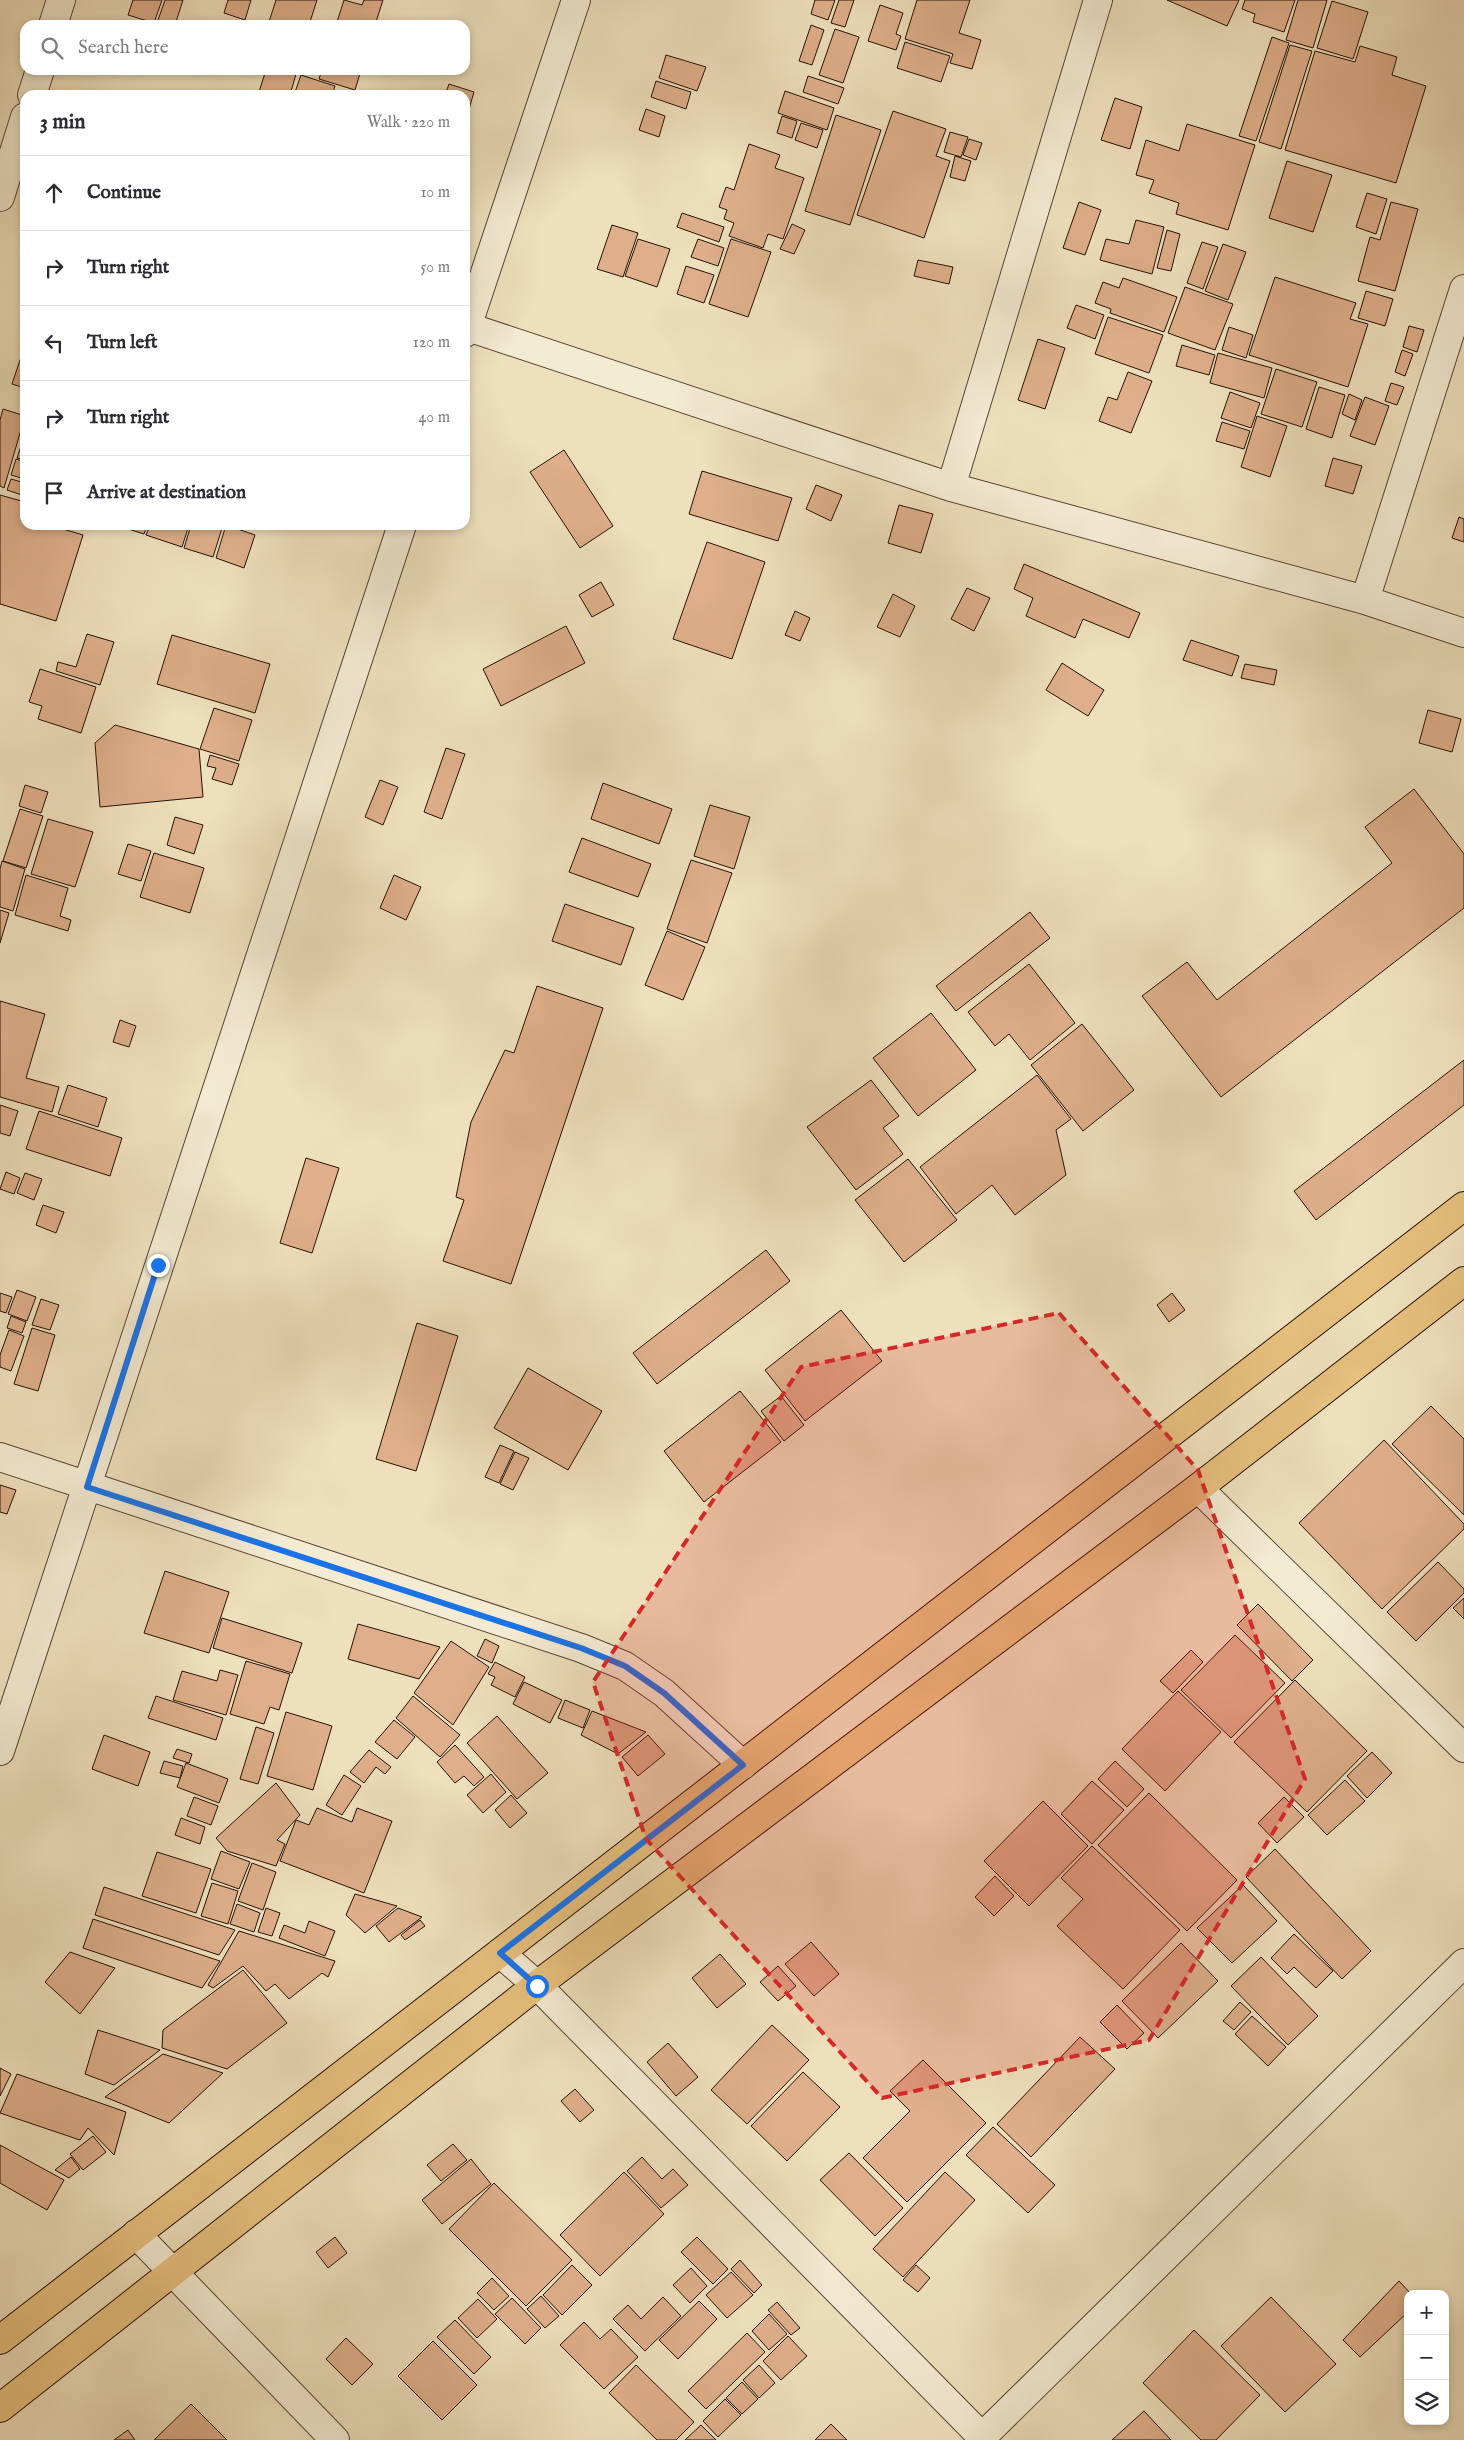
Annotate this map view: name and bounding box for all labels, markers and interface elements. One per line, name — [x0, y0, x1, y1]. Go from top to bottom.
search box — [20, 20, 470, 75]
icon: search — [38, 34, 66, 62]
text: Search here — [78, 36, 169, 60]
text: 3 min — [40, 109, 85, 136]
text: Walk · 220 m — [367, 113, 450, 133]
icon: ahead — [40, 179, 68, 207]
text: Continue — [87, 181, 161, 205]
text: 10 m — [420, 183, 450, 203]
icon: right — [40, 254, 68, 282]
text: Turn right — [87, 256, 169, 280]
text: 50 m — [421, 258, 450, 278]
icon: left — [40, 329, 68, 357]
text: Turn left — [87, 331, 158, 355]
text: 120 m — [413, 333, 450, 353]
icon: right — [40, 404, 68, 432]
text: Turn right — [87, 406, 169, 430]
text: 40 m — [418, 408, 450, 428]
icon: arrive — [40, 479, 68, 507]
text: Arrive at destination — [87, 481, 246, 505]
route end — [147, 1254, 170, 1277]
route start — [526, 1975, 549, 1998]
map controls — [1404, 2290, 1449, 2425]
button: + — [1404, 2290, 1449, 2335]
button: − — [1404, 2335, 1449, 2380]
button: layers — [1404, 2380, 1449, 2425]

